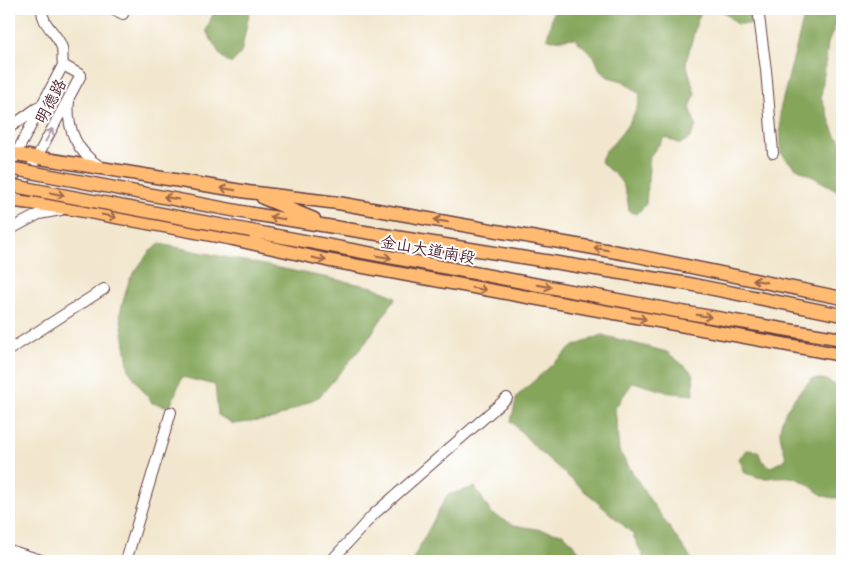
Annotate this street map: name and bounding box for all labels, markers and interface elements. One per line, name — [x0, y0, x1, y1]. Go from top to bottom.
street label: 明德路 — [30, 75, 70, 127]
one-way arrow — [44, 128, 54, 143]
one-way arrow — [221, 184, 237, 194]
one-way arrow — [48, 190, 64, 199]
one-way arrow — [163, 193, 179, 203]
one-way arrow — [100, 212, 116, 221]
one-way arrow — [269, 212, 285, 222]
one-way arrow — [433, 216, 449, 225]
street label: 金山大道南段 — [379, 231, 477, 267]
one-way arrow — [593, 244, 609, 254]
one-way arrow — [376, 253, 392, 263]
one-way arrow — [311, 255, 327, 264]
one-way arrow — [753, 276, 769, 285]
one-way arrow — [536, 282, 552, 292]
one-way arrow — [471, 284, 487, 294]
one-way arrow — [696, 311, 712, 321]
one-way arrow — [631, 313, 647, 323]

